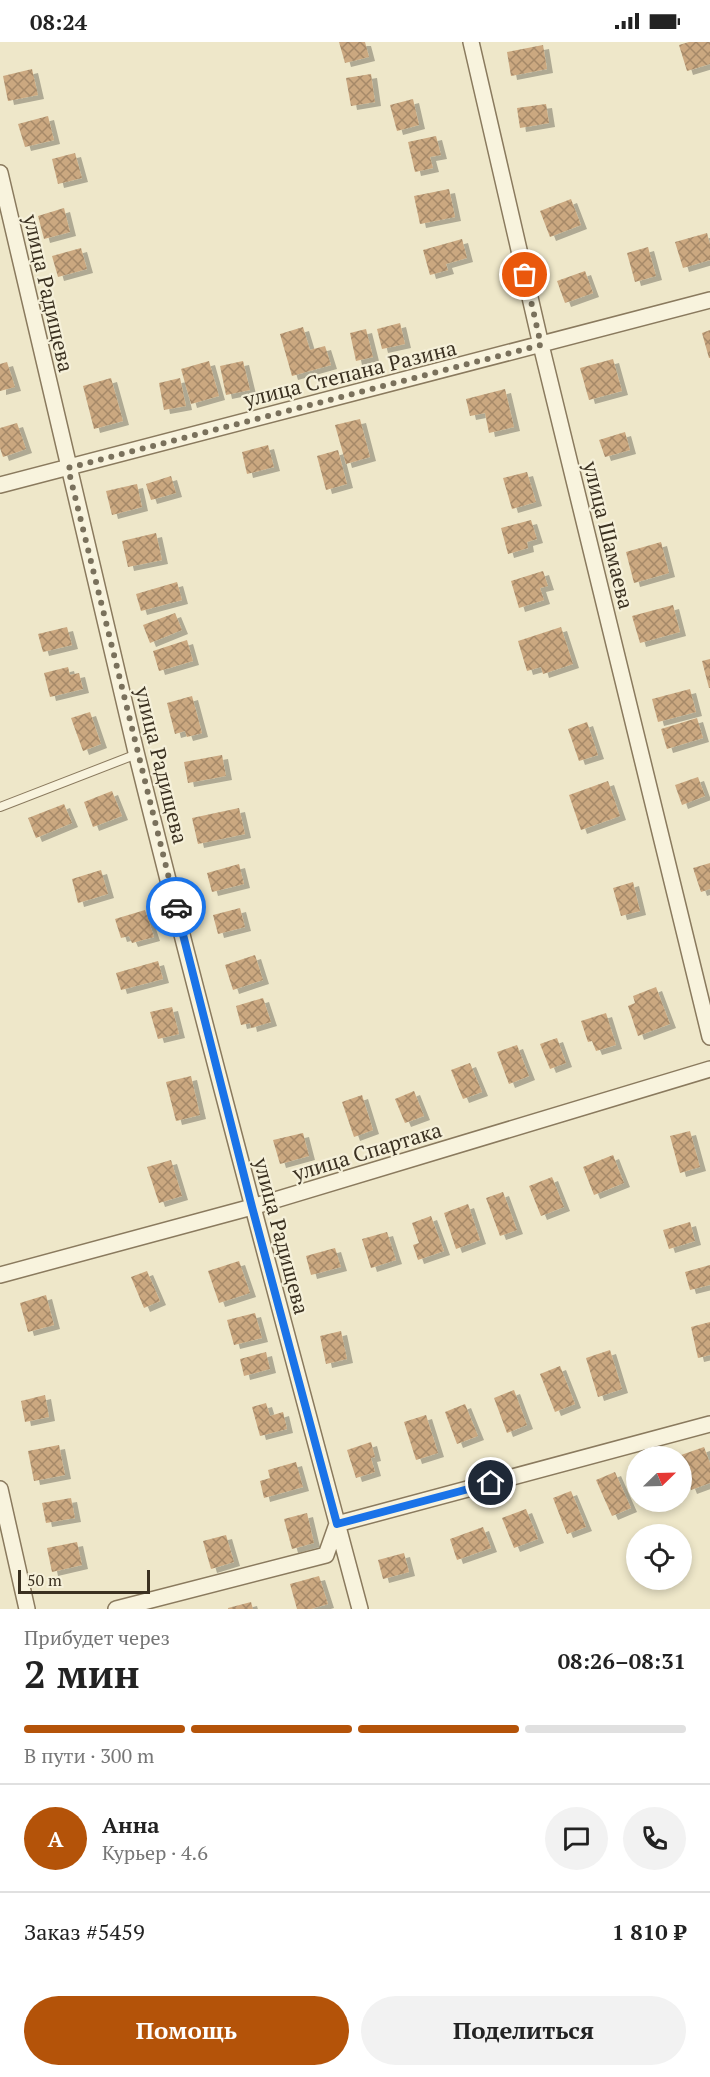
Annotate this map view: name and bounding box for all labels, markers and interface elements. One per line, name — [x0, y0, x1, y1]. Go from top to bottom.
text: 08:24 — [30, 7, 87, 36]
street label: улица Радищева — [17, 210, 81, 375]
pin — [499, 249, 550, 300]
icon: bag — [508, 258, 541, 291]
street label: улица Степана Разина — [240, 333, 460, 413]
street label: улица Шамаева — [577, 457, 641, 612]
street label: улица Радищева — [129, 683, 195, 847]
courier — [146, 877, 206, 937]
icon: car — [160, 891, 193, 924]
street label: улица Спартака — [288, 1115, 445, 1187]
street label: улица Радищева — [247, 1154, 316, 1318]
north arrow — [626, 1446, 692, 1512]
map controls — [626, 1446, 692, 1590]
pin — [465, 1457, 516, 1508]
icon: home — [474, 1466, 507, 1499]
button: locate — [626, 1524, 692, 1590]
scale bar — [18, 1567, 150, 1594]
text: 50 m — [27, 1569, 62, 1591]
text: Прибудет через — [24, 1624, 170, 1651]
text: 08:26–08:31 — [558, 1646, 686, 1675]
text: 2 мин — [24, 1647, 140, 1699]
text: В пути · 300 m — [24, 1742, 154, 1769]
button: chat — [545, 1807, 608, 1870]
button: phone — [623, 1807, 686, 1870]
text: Анна — [102, 1810, 160, 1839]
text: А — [47, 1824, 64, 1853]
text: Курьер · 4.6 — [102, 1839, 208, 1866]
text: Заказ #5459 — [24, 1917, 145, 1946]
text: 1 810 ₽ — [612, 1917, 686, 1946]
button: Помощь — [24, 1996, 349, 2065]
button: Поделиться — [361, 1996, 686, 2065]

